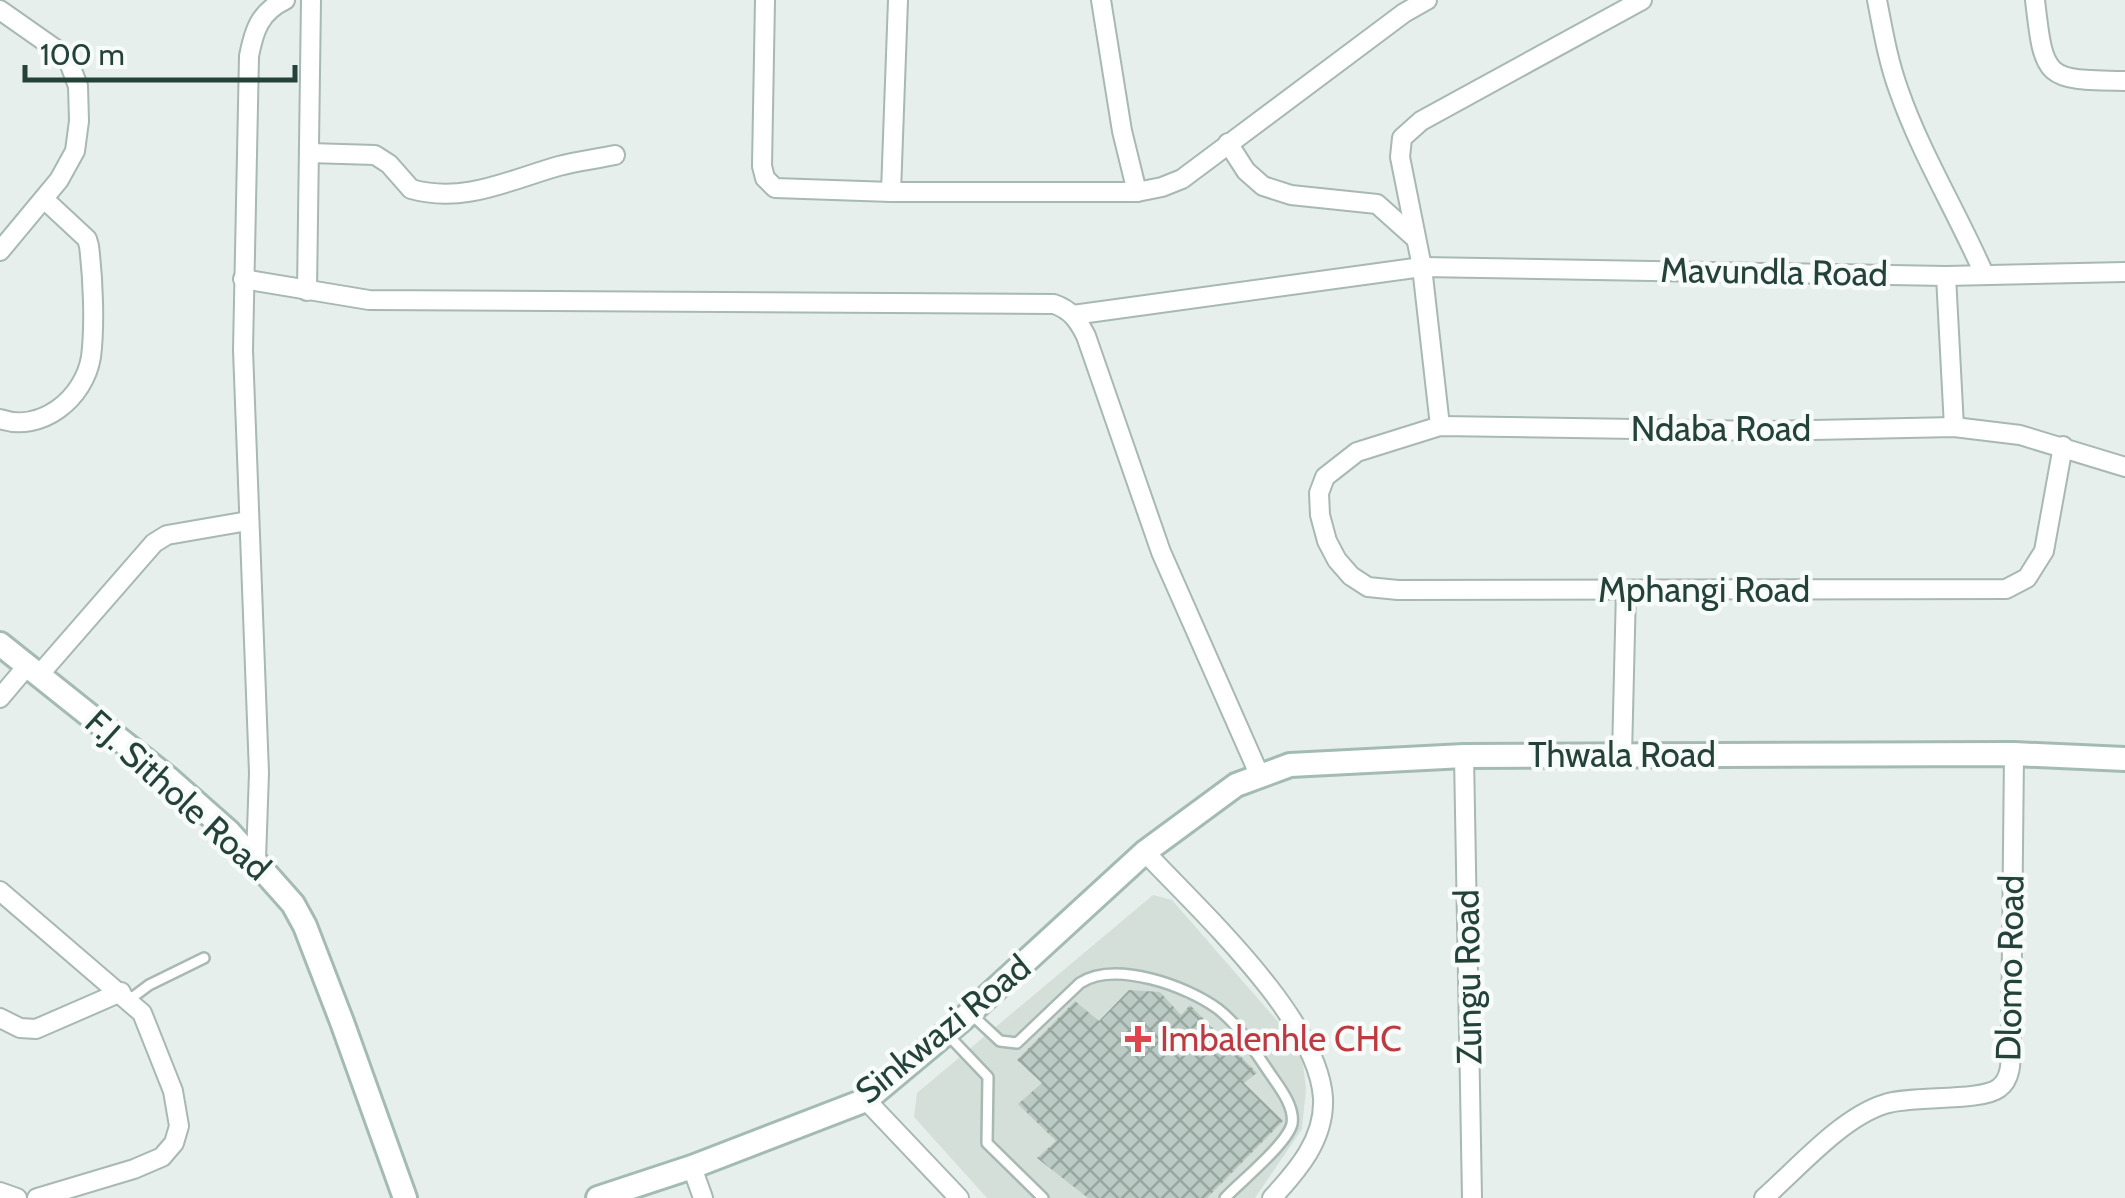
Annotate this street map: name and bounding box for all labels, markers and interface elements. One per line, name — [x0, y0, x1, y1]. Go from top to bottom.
scale bar — [25, 20, 295, 82]
text: 100 m — [40, 36, 125, 73]
street label: Mavundla Road — [1660, 248, 1888, 295]
street label: Ndaba Road — [1631, 407, 1811, 450]
street label: Mphangi Road — [1598, 568, 1810, 611]
street label: F.J. Sithole Road — [77, 700, 280, 889]
street label: Thwala Road — [1528, 733, 1716, 776]
street label: Dlomo Road — [1986, 874, 2033, 1061]
street label: Zungu Road — [1444, 889, 1491, 1065]
street label: Sinkwazi Road — [847, 945, 1039, 1112]
place label: Imbalenhle CHC — [1160, 1017, 1402, 1060]
marker: Imbalenhle CHC — [1125, 1026, 1151, 1052]

